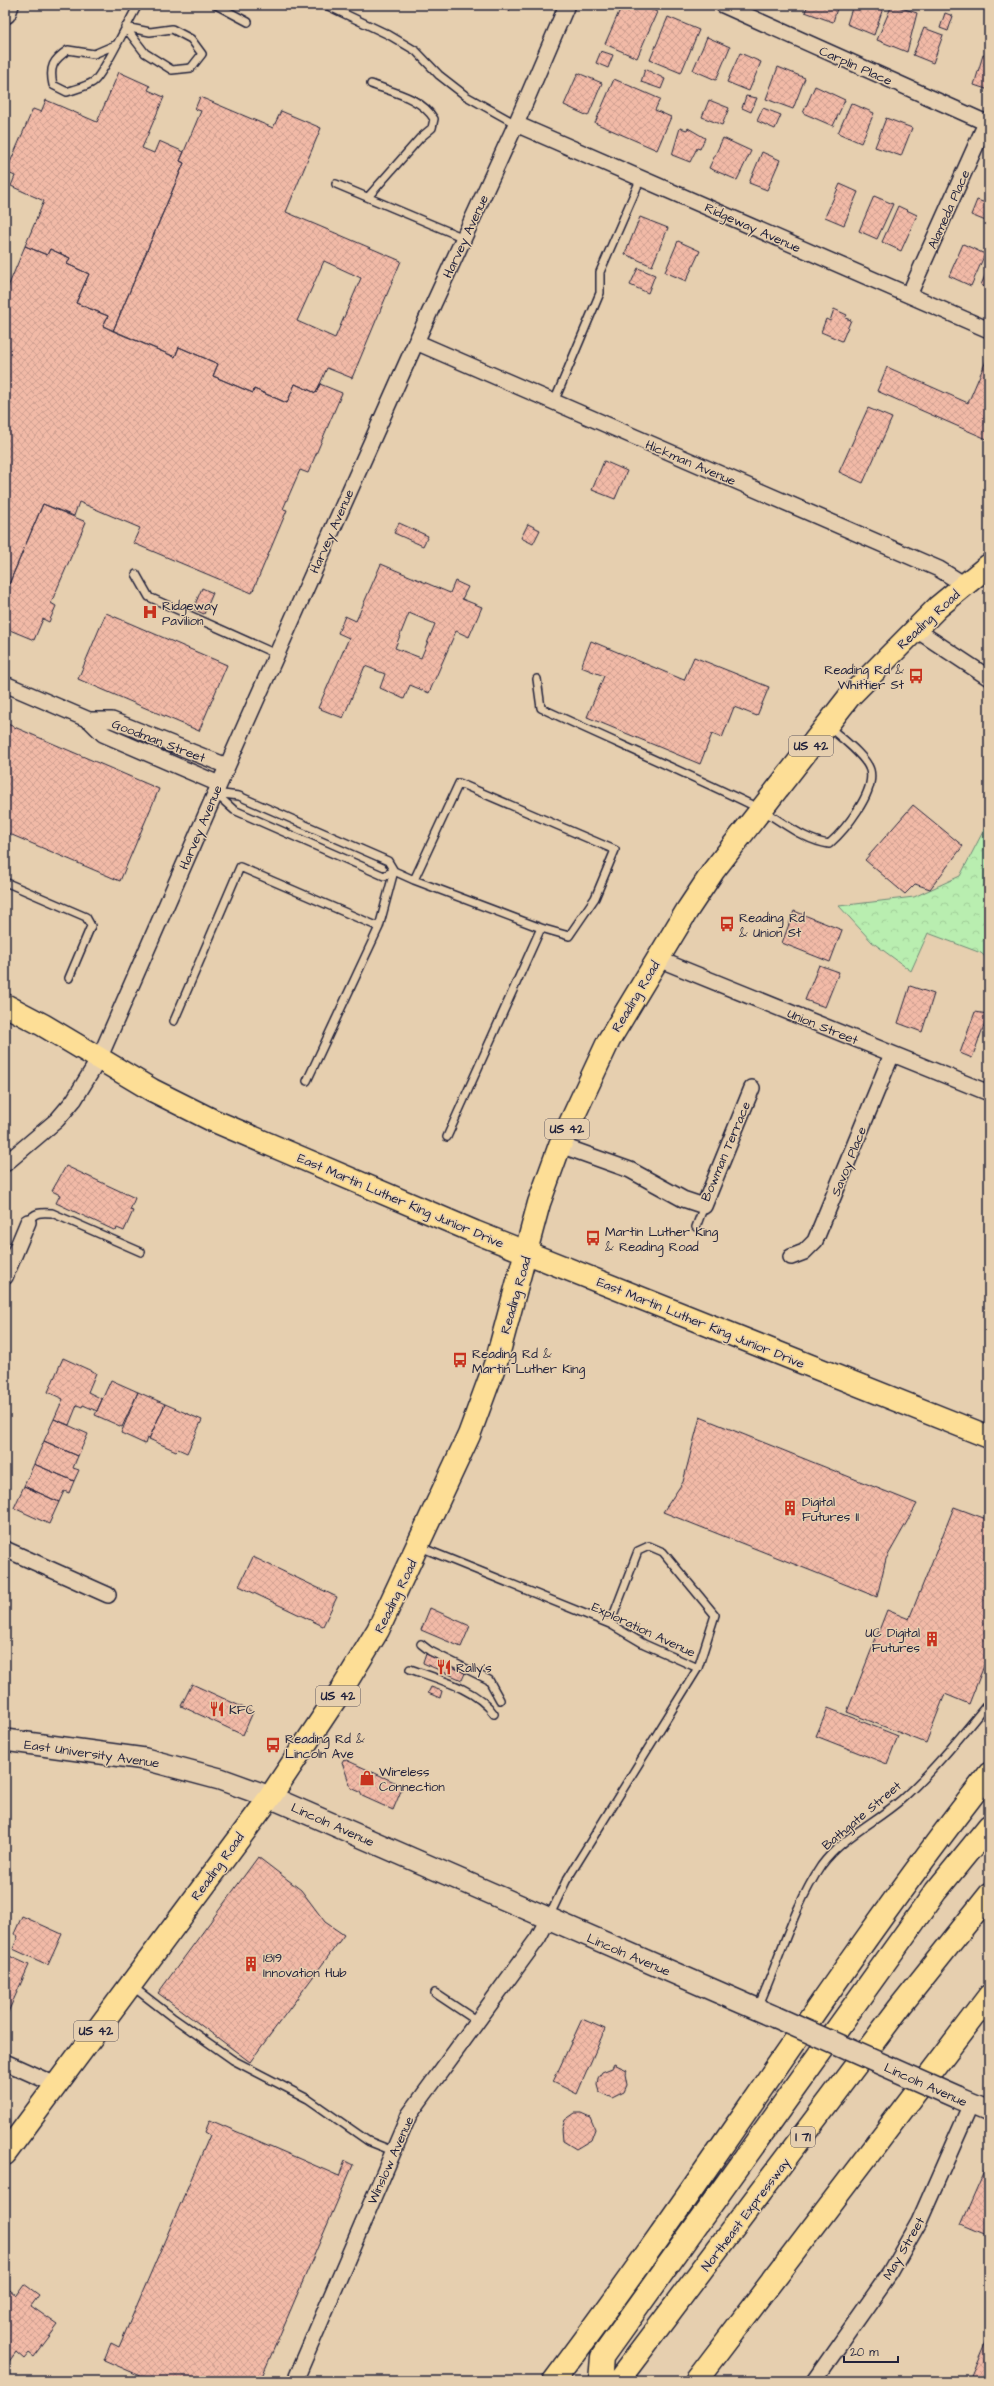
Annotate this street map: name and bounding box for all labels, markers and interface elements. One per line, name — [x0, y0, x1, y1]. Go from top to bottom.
street label: Carplin Place — [816, 42, 895, 90]
street label: Alameda Place — [923, 167, 974, 252]
street label: Harvey Avenue — [439, 192, 494, 281]
street label: Ridgeway Avenue — [701, 199, 803, 258]
street label: Hickman Avenue — [643, 436, 739, 490]
street label: Harvey Avenue — [305, 487, 359, 577]
street label: Reading Road — [893, 586, 965, 654]
place label: Ridgeway Pavilion — [162, 597, 218, 630]
hospital icon: Ridgeway Pavilion — [141, 603, 159, 621]
place label: Reading Rd & Whittier St — [824, 661, 905, 694]
bus stop icon: Reading Rd & Whittier St — [907, 667, 925, 685]
street label: Goodman Street — [109, 715, 209, 767]
road number: US 42 — [789, 736, 833, 756]
street label: Harvey Avenue — [175, 782, 228, 873]
place label: Reading Rd & Union St — [739, 909, 805, 942]
bus stop icon: Reading Rd & Union St — [718, 915, 736, 933]
street label: Reading Road — [608, 957, 665, 1036]
street label: Union Street — [785, 1005, 861, 1050]
street label: Bowman Terrace — [697, 1099, 755, 1204]
road number: US 42 — [545, 1119, 589, 1139]
street label: Savoy Place — [827, 1124, 872, 1199]
street label: East Martin Luther King Junior Drive — [294, 1149, 507, 1254]
place label: Martin Luther King & Reading Road — [605, 1223, 719, 1257]
bus stop icon: Martin Luther King & Reading Road — [584, 1229, 602, 1247]
street label: Reading Road — [496, 1254, 537, 1336]
street label: East Martin Luther King Junior Drive — [594, 1273, 807, 1374]
place label: Reading Rd & Martin Luther King — [472, 1345, 586, 1379]
bus stop icon: Reading Rd & Martin Luther King — [451, 1351, 469, 1369]
place label: Digital Futures II — [802, 1493, 859, 1526]
building icon: Digital Futures II — [781, 1499, 799, 1517]
street label: Reading Road — [370, 1556, 423, 1637]
street label: Exploration Avenue — [589, 1598, 698, 1662]
place label: UC Digital Futures — [865, 1624, 920, 1657]
building icon: UC Digital Futures — [923, 1630, 941, 1648]
restaurant icon: Rally's — [435, 1658, 453, 1676]
place label: Rally's — [456, 1659, 492, 1678]
road number: US 42 — [316, 1686, 360, 1706]
restaurant icon: KFC — [208, 1700, 226, 1718]
place label: KFC — [229, 1701, 255, 1719]
place label: Reading Rd & Lincoln Ave — [285, 1730, 365, 1763]
street label: East University Avenue — [23, 1736, 161, 1773]
bus stop icon: Reading Rd & Lincoln Ave — [264, 1736, 282, 1754]
place label: Wireless Connection — [379, 1763, 445, 1796]
shop icon: Wireless Connection — [358, 1769, 376, 1787]
street label: Bathgate Street — [818, 1777, 906, 1855]
street label: Lincoln Avenue — [288, 1799, 377, 1851]
street label: Reading Road — [187, 1829, 250, 1905]
street label: Lincoln Avenue — [584, 1929, 673, 1981]
place label: 1819 Innovation Hub — [263, 1949, 347, 1982]
building icon: 1819 Innovation Hub — [242, 1955, 260, 1973]
road number: US 42 — [74, 2021, 118, 2041]
street label: Lincoln Avenue — [881, 2059, 970, 2111]
street label: Winslow Avenue — [363, 2114, 418, 2207]
road number: I 71 — [791, 2127, 815, 2147]
street label: Northeast Expressway — [697, 2154, 795, 2276]
street label: May Street — [879, 2213, 930, 2284]
scale bar — [844, 2338, 898, 2364]
text: 20 m — [850, 2344, 879, 2361]

